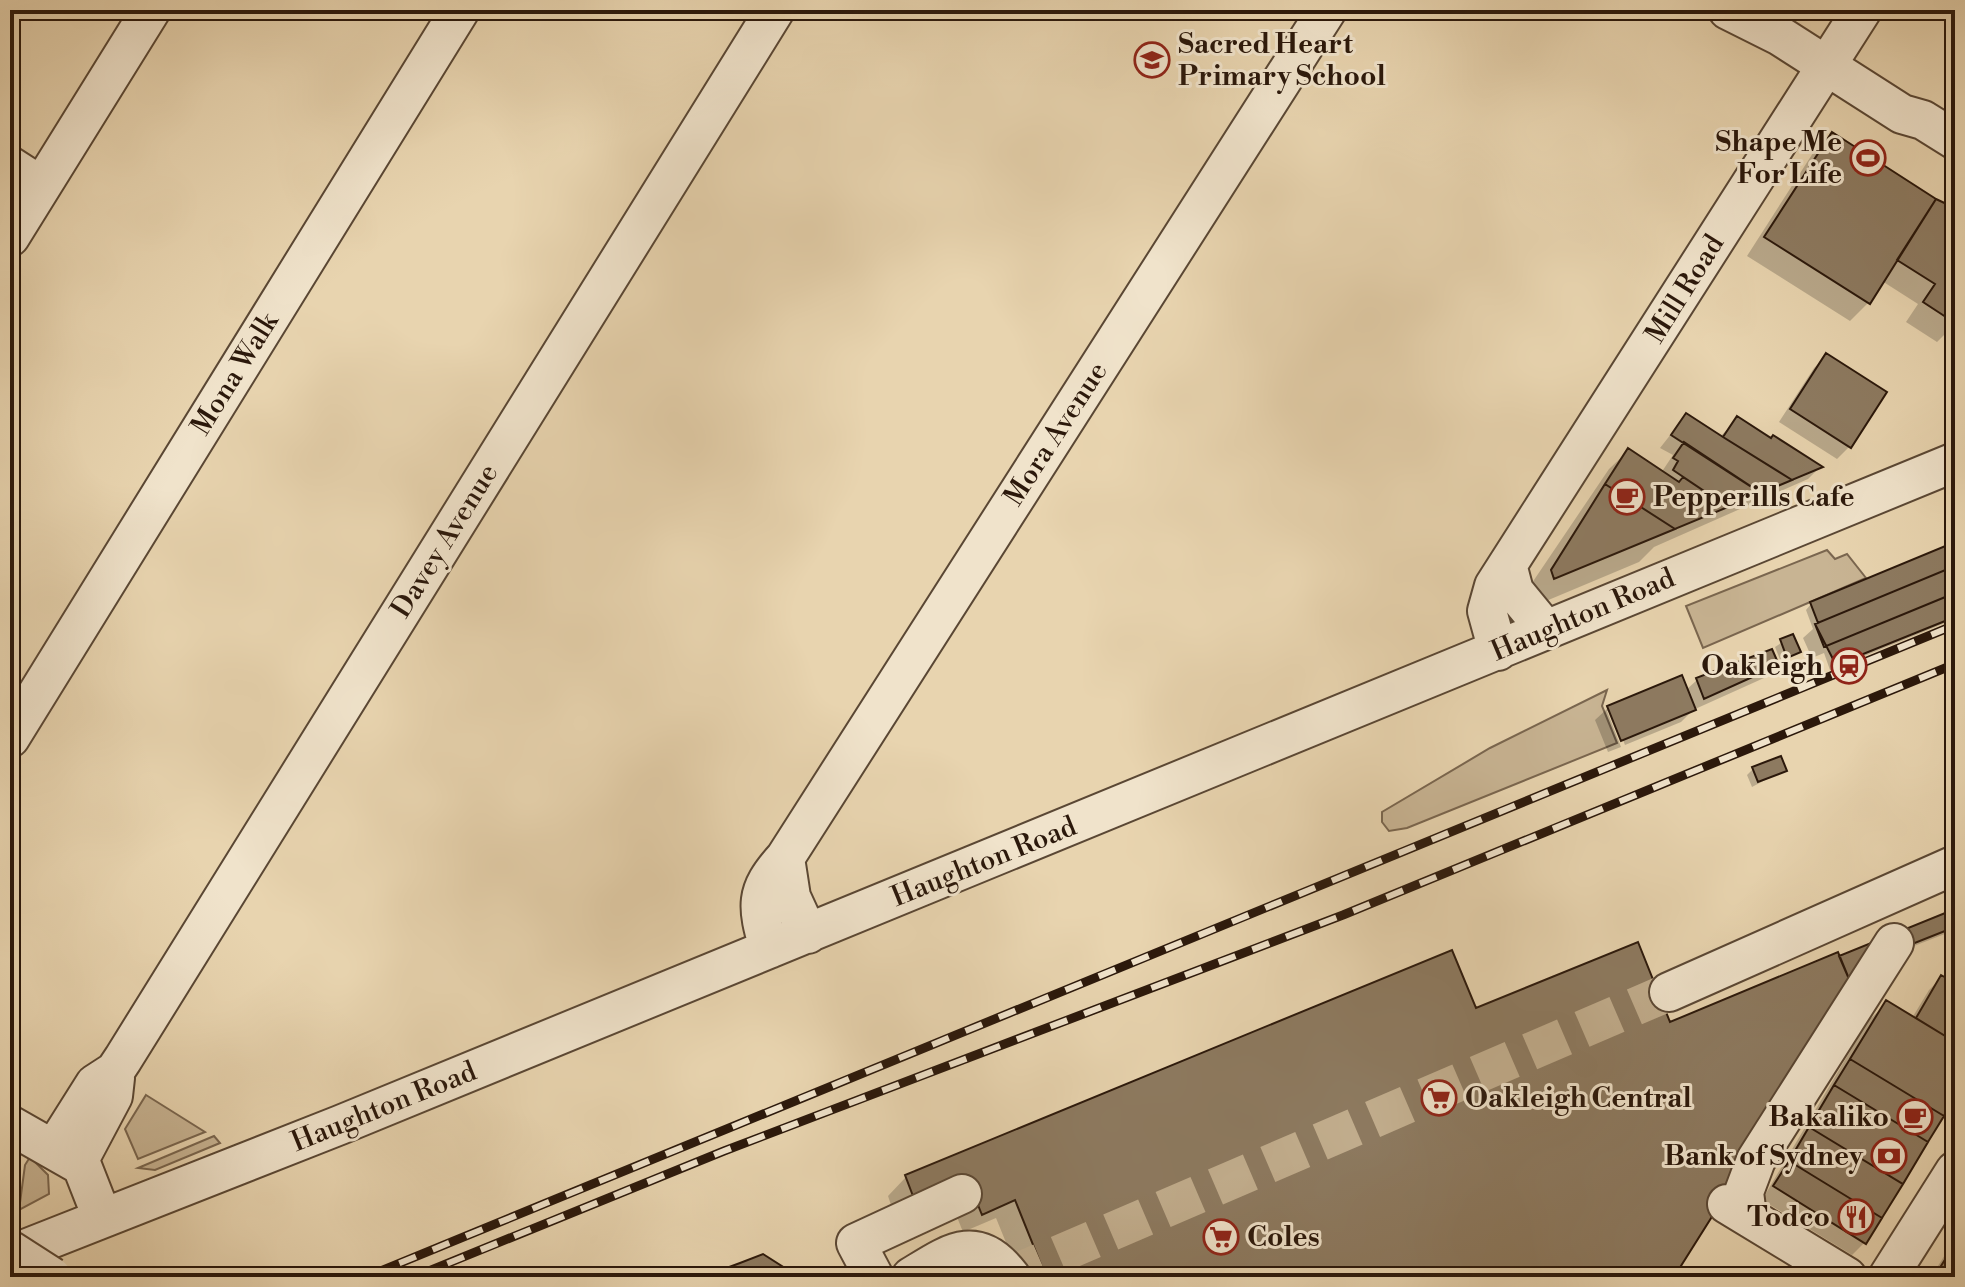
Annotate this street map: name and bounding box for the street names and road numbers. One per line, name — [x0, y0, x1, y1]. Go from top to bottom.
street label: Mill Road — [1638, 228, 1732, 350]
street label: Mona Walk — [184, 305, 287, 442]
street label: Mora Avenue — [996, 355, 1116, 513]
street label: Davey Avenue — [384, 458, 506, 624]
street label: Haughton Road — [1486, 560, 1680, 669]
street label: Haughton Road — [886, 809, 1082, 915]
street label: Haughton Road — [286, 1054, 482, 1160]

